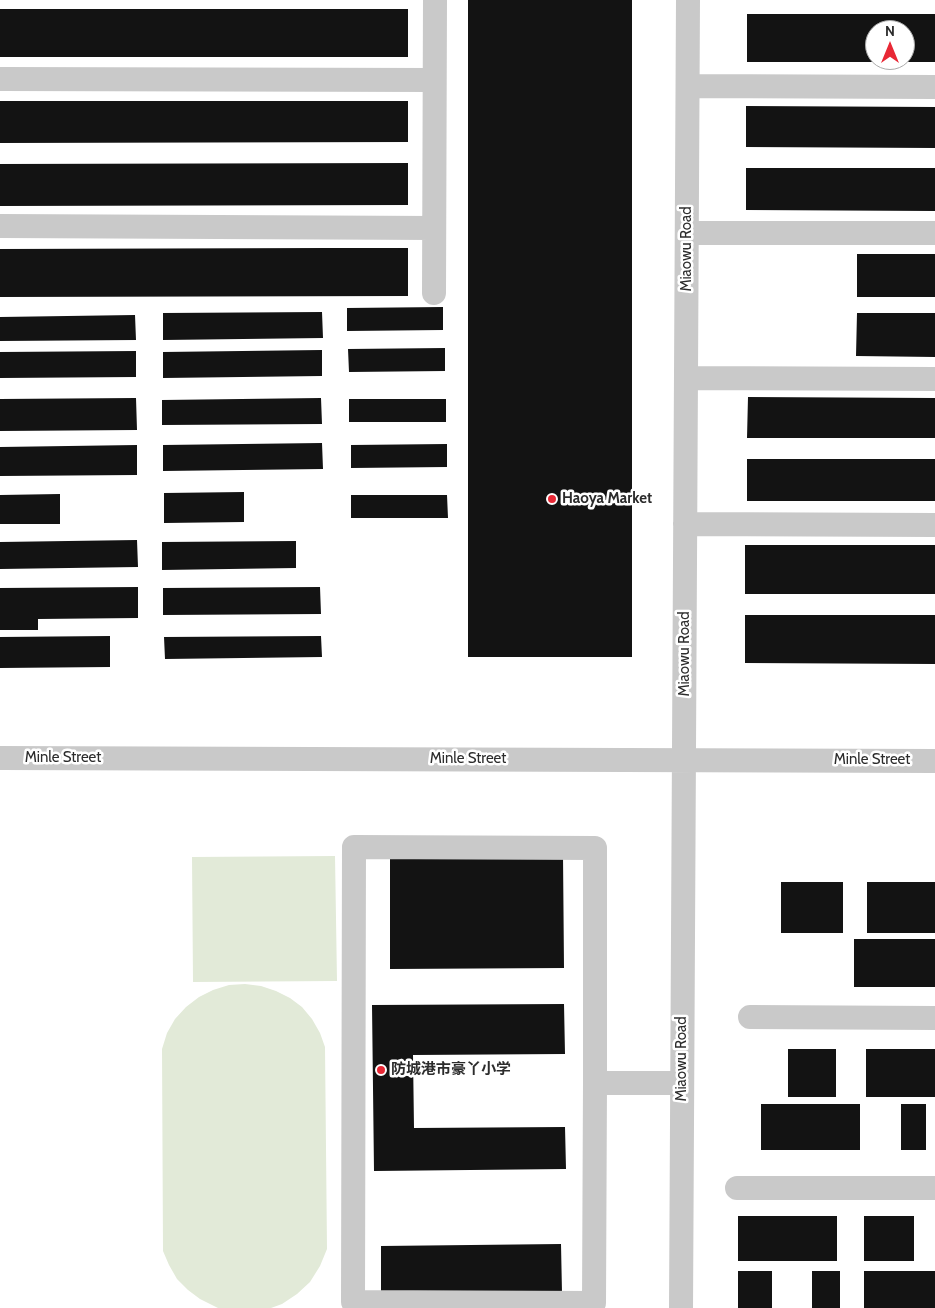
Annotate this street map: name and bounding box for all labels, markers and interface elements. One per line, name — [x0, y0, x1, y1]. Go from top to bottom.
north arrow — [865, 20, 915, 70]
text: N — [885, 22, 895, 40]
street label: Miaowu Road — [678, 206, 696, 292]
place label: Haoya Market — [562, 490, 652, 508]
marker: Haoya Market — [546, 493, 558, 505]
street label: Miaowu Road — [676, 611, 694, 697]
street label: Minle Street — [25, 749, 101, 767]
street label: Minle Street — [430, 750, 506, 768]
street label: Minle Street — [834, 751, 910, 769]
street label: Miaowu Road — [673, 1016, 691, 1102]
place label: 防城港市豪丫小学 — [391, 1061, 511, 1079]
marker: 防城港市豪丫小学 — [375, 1064, 387, 1076]

